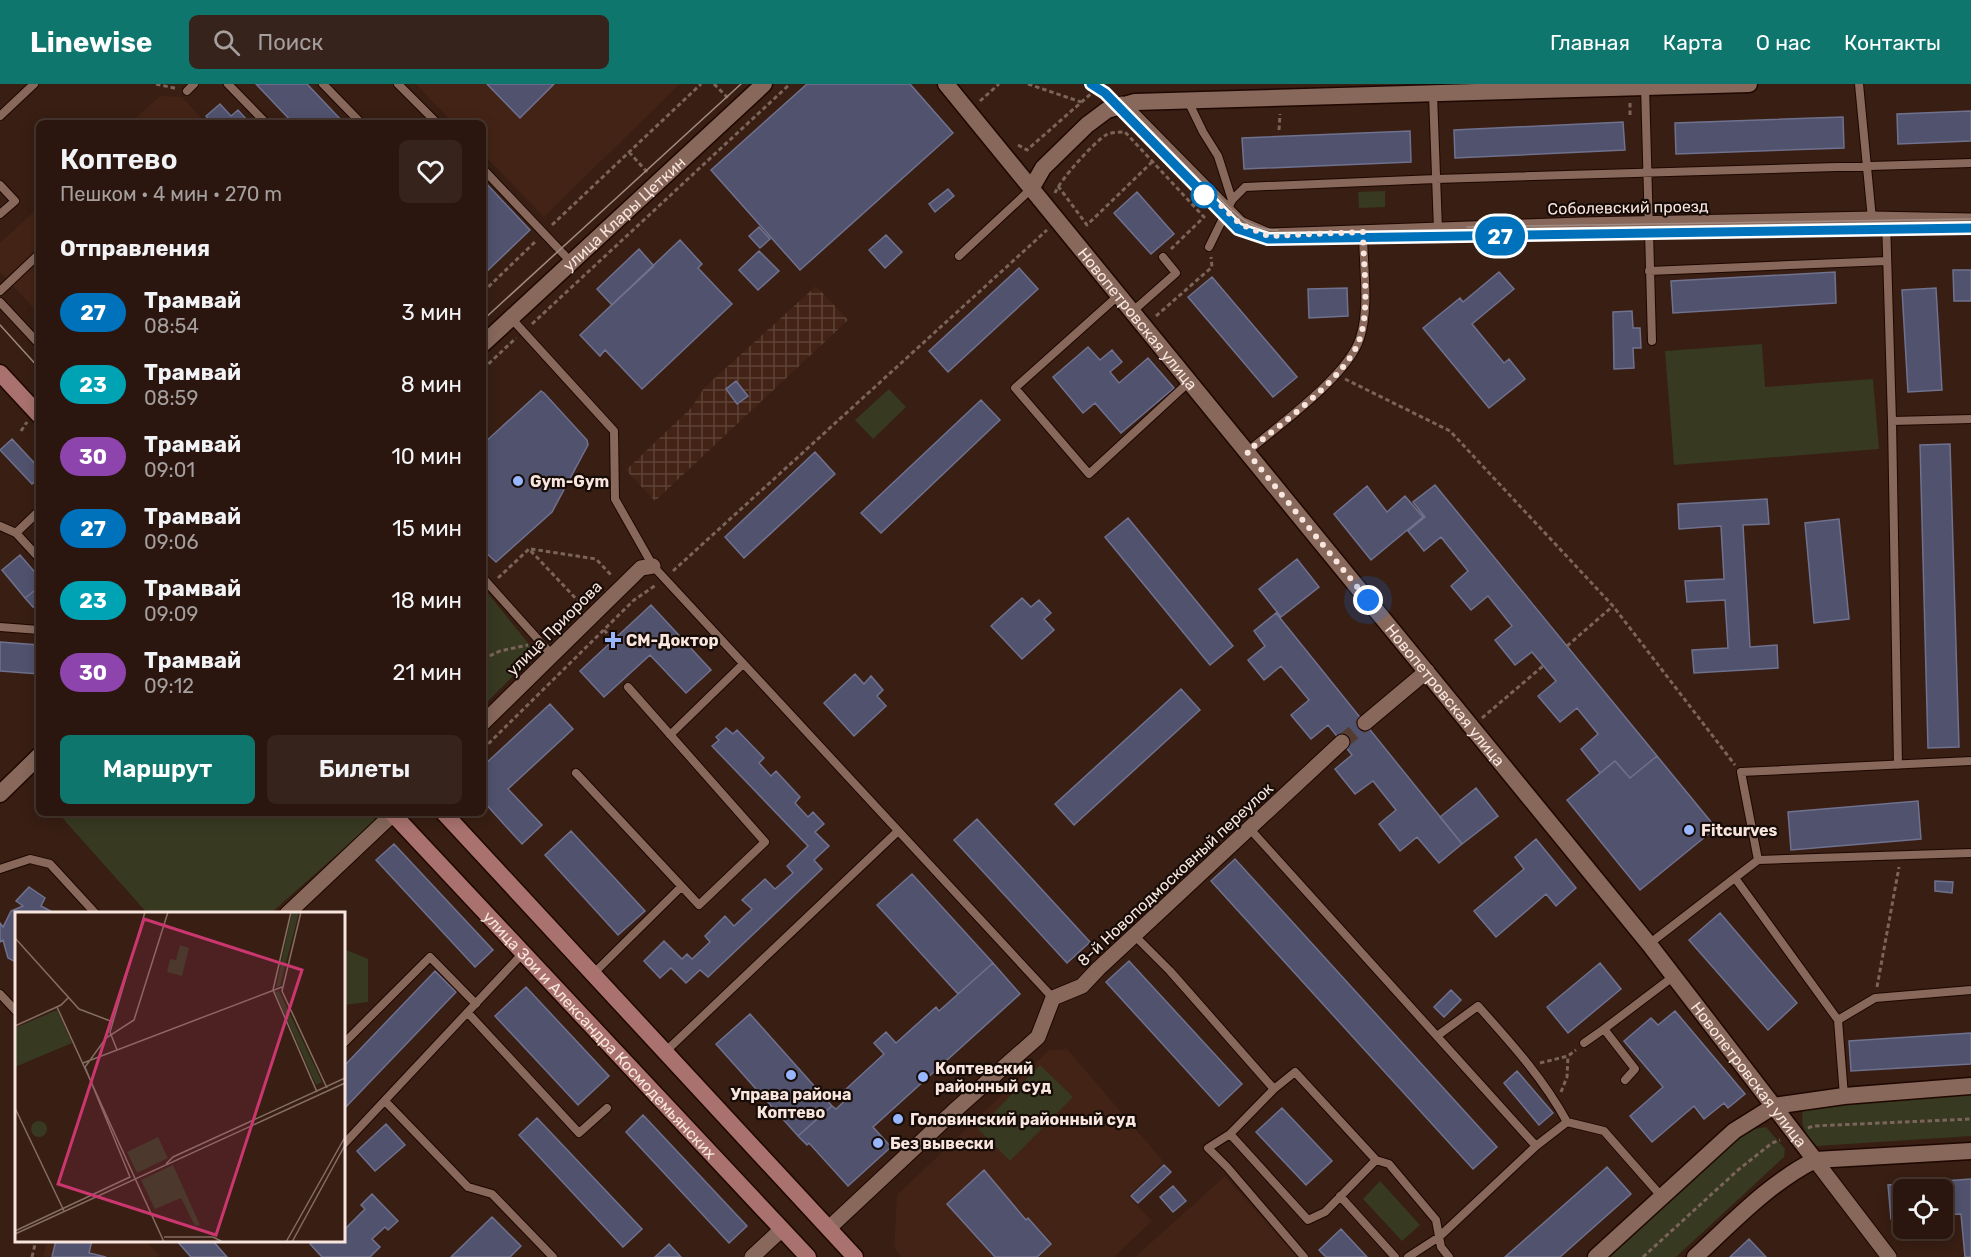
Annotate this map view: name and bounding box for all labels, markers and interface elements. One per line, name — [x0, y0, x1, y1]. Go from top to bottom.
search box — [189, 15, 609, 69]
text: Linewise — [30, 26, 153, 59]
icon: search — [210, 26, 243, 59]
text: Поиск — [258, 29, 323, 56]
text: Главная — [1550, 30, 1630, 55]
text: Карта — [1663, 30, 1723, 55]
text: О нас — [1756, 30, 1811, 55]
text: Контакты — [1844, 30, 1941, 55]
button: heart — [399, 140, 462, 203]
text: Коптево — [60, 143, 178, 176]
street label: улица Клары Цеткин — [559, 153, 689, 275]
text: Пешком · 4 мин · 270 m — [60, 182, 282, 206]
unlabelled marker — [1191, 182, 1217, 208]
street label: Соболевский проезд — [1547, 197, 1709, 218]
line badge: 27 — [1473, 216, 1527, 256]
text: 27 — [1487, 224, 1513, 249]
text: Отправления — [60, 235, 210, 262]
street label: Новопетровская улица — [1074, 244, 1201, 394]
text: Трамвай — [144, 287, 241, 314]
text: 3 мин — [402, 299, 462, 326]
text: 27 — [80, 300, 106, 325]
text: 08:54 — [144, 314, 199, 338]
text: Трамвай — [144, 359, 241, 386]
text: 8 мин — [401, 371, 462, 398]
text: 23 — [79, 372, 107, 397]
text: 08:59 — [144, 386, 198, 410]
text: Трамвай — [144, 431, 241, 458]
text: 10 мин — [391, 443, 462, 470]
text: 30 — [79, 444, 107, 469]
text: 09:01 — [144, 458, 195, 482]
place label: Gym-Gym — [530, 472, 609, 491]
marker: Gym-Gym — [511, 474, 525, 488]
text: Трамвай — [144, 503, 241, 530]
text: 15 мин — [392, 515, 462, 542]
text: 27 — [80, 516, 106, 541]
text: 09:06 — [144, 530, 198, 554]
text: Трамвай — [144, 575, 241, 602]
street label: улица Приорова — [503, 577, 606, 680]
your location — [1353, 585, 1383, 615]
text: 18 мин — [391, 587, 462, 614]
text: 23 — [79, 588, 107, 613]
text: 09:09 — [144, 602, 198, 626]
street label: Новопетровская улица — [1381, 620, 1509, 770]
marker: СМ-Доктор — [604, 631, 622, 649]
place label: СМ-Доктор — [626, 631, 719, 650]
text: Трамвай — [144, 647, 241, 674]
text: 21 мин — [392, 659, 462, 686]
text: 30 — [79, 660, 107, 685]
text: 09:12 — [144, 674, 194, 698]
button: Маршрут — [60, 735, 255, 804]
button: Билеты — [267, 735, 462, 804]
street label: 8-й Новоподмосковный переулок — [1074, 778, 1277, 970]
place label: Fitcurves — [1701, 821, 1778, 840]
marker: Fitcurves — [1682, 823, 1696, 837]
street label: улица Зои и Александра Космодемьянских — [479, 907, 720, 1163]
inset map — [15, 912, 345, 1242]
street label: Новопетровская улица — [1687, 998, 1810, 1151]
place label: Коптевский районный суд — [935, 1059, 1052, 1096]
marker: Управа района Коптево — [784, 1068, 798, 1082]
marker: Коптевский районный суд — [916, 1070, 930, 1084]
place label: Управа района Коптево — [730, 1085, 852, 1122]
place label: Головинский районный суд — [910, 1110, 1136, 1129]
marker: Головинский районный суд — [891, 1112, 905, 1126]
place label: Без вывески — [890, 1134, 994, 1153]
marker: Без вывески — [871, 1136, 885, 1150]
map controls — [1893, 1179, 1953, 1239]
button: locate — [1893, 1179, 1953, 1239]

